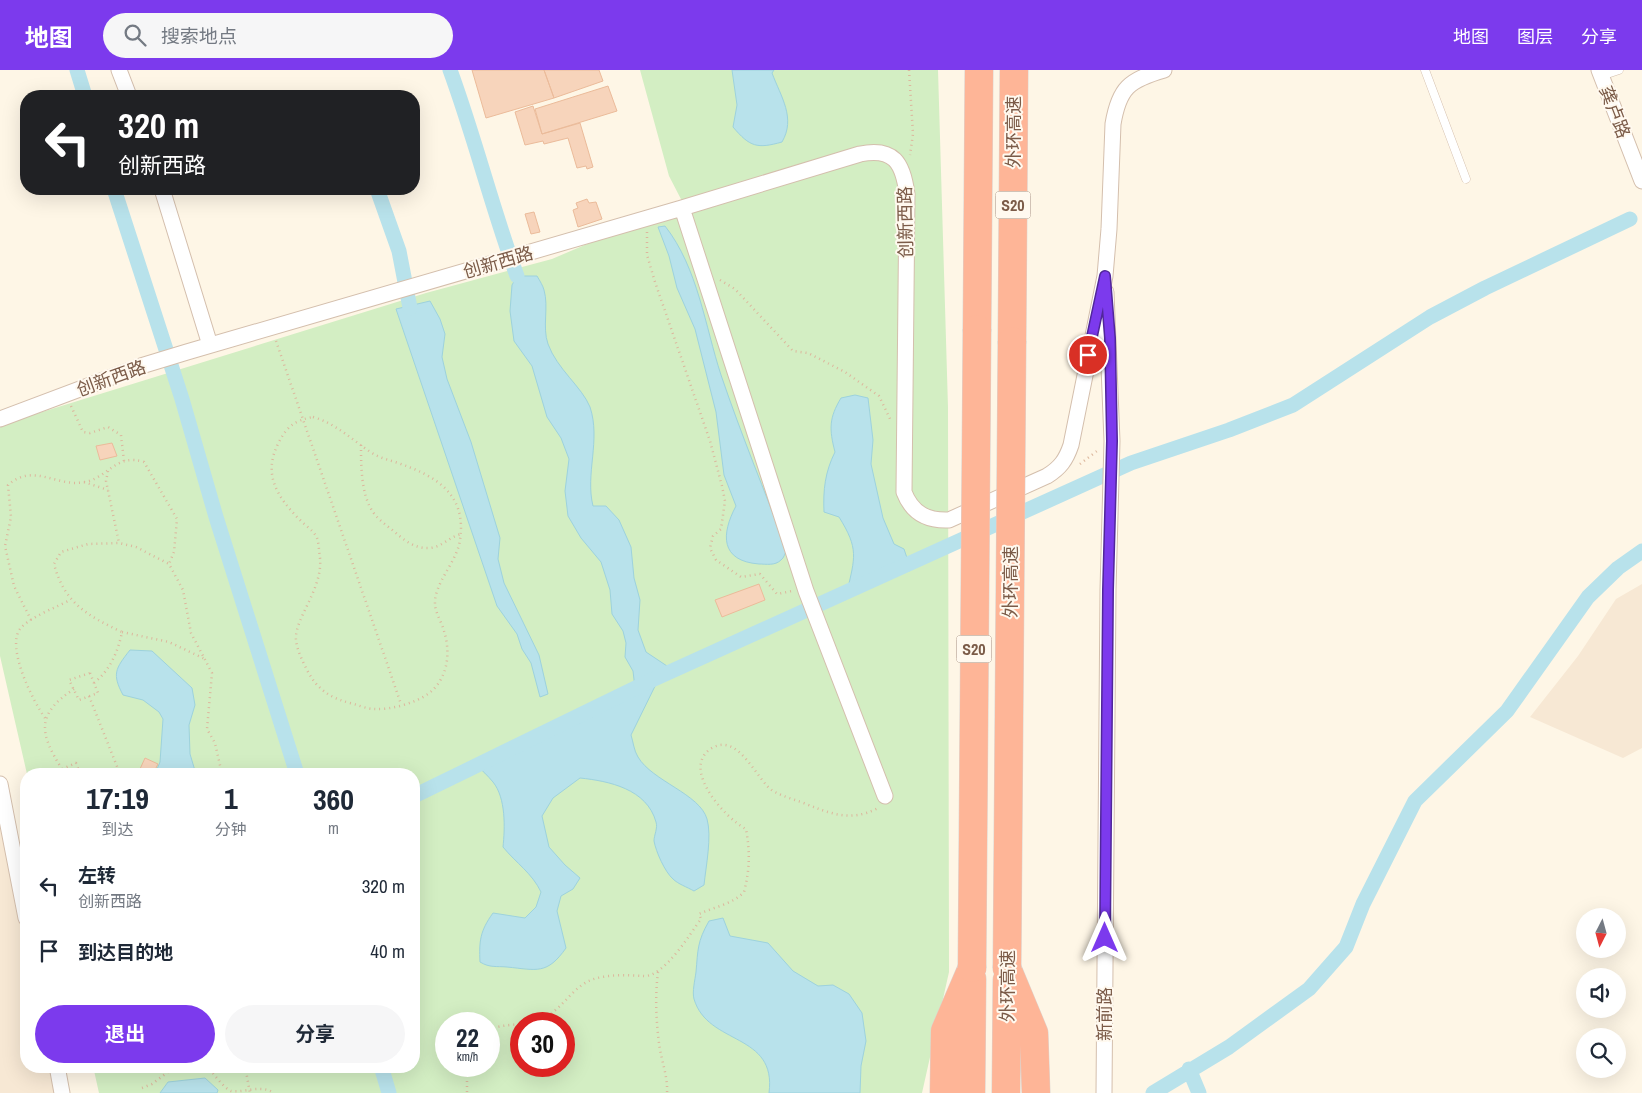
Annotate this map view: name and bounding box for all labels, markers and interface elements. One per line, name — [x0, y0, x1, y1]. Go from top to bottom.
search box — [103, 13, 453, 58]
text: 地图 — [25, 21, 73, 53]
icon: search — [121, 21, 149, 49]
text: 搜索地点 — [161, 23, 237, 49]
text: 地图 — [1453, 24, 1489, 49]
text: 图层 — [1517, 24, 1553, 49]
text: 分享 — [1581, 24, 1617, 49]
street label: 龚卢路 — [1594, 82, 1636, 142]
street label: 外环高速 — [1001, 96, 1026, 168]
text: 320 m — [118, 102, 199, 149]
icon: left — [35, 110, 100, 175]
text: 创新西路 — [118, 150, 206, 180]
street label: 创新西路 — [892, 186, 918, 258]
road number: S20 — [996, 192, 1030, 218]
street label: 创新西路 — [460, 240, 536, 284]
pin — [1067, 334, 1109, 376]
icon: arrive — [1074, 341, 1102, 369]
street label: 创新西路 — [73, 354, 149, 402]
street label: 外环高速 — [998, 546, 1023, 618]
road number: S20 — [956, 636, 992, 662]
text: 17:19 — [86, 778, 149, 818]
text: 1 — [224, 778, 238, 818]
text: 360 — [313, 779, 354, 819]
text: m — [328, 817, 339, 839]
text: 到达 — [101, 818, 133, 840]
text: 分钟 — [215, 818, 247, 840]
text: 左转 — [78, 862, 116, 888]
icon: left — [35, 872, 63, 900]
text: 320 m — [362, 873, 405, 899]
text: 创新西路 — [78, 890, 142, 912]
north arrow — [1576, 908, 1626, 958]
map controls — [1576, 908, 1626, 1078]
position arrow — [1078, 911, 1130, 963]
icon: arrive — [35, 937, 63, 965]
text: 40 m — [370, 938, 405, 964]
text: 到达目的地 — [78, 939, 173, 965]
street label: 外环高速 — [995, 950, 1020, 1022]
button: sound — [1576, 968, 1626, 1018]
street label: 新前路 — [1092, 987, 1117, 1041]
button: 退出 — [35, 1005, 215, 1063]
button: 分享 — [225, 1005, 405, 1063]
speed limit sign: 30 — [510, 1012, 575, 1077]
text: 22 — [456, 1021, 479, 1055]
button: search — [1576, 1028, 1626, 1078]
text: km/h — [457, 1049, 478, 1065]

